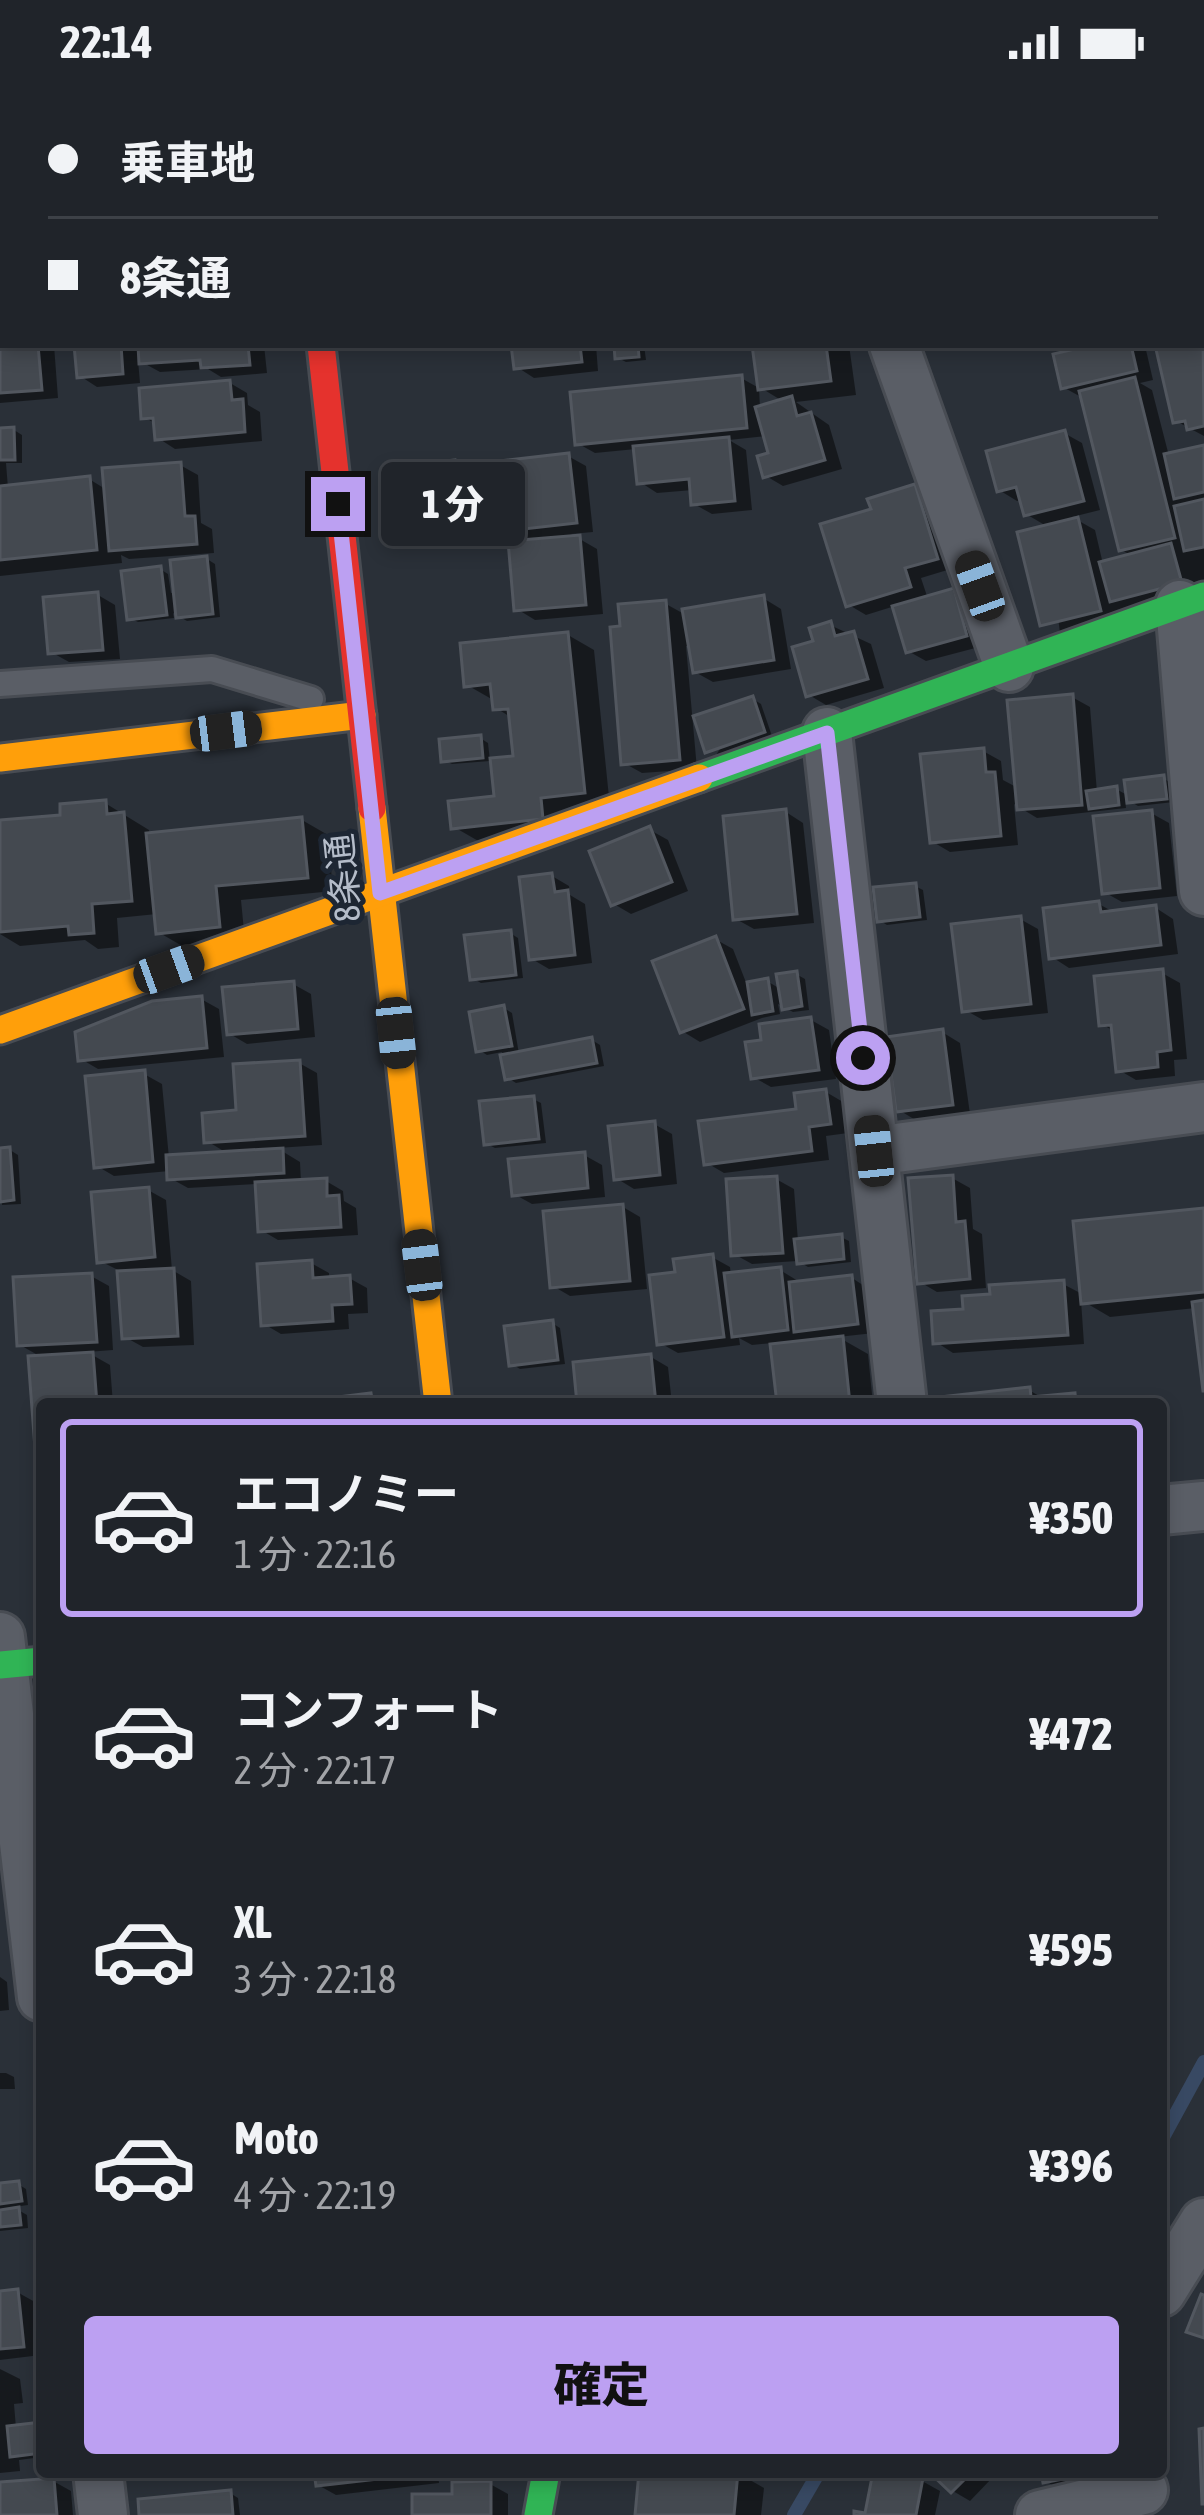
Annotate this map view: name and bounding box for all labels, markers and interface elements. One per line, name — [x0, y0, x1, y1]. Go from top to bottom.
text: 22:14 — [60, 16, 153, 68]
text: 乗車地 — [120, 137, 255, 189]
text: 8条通 — [120, 252, 231, 304]
callout: 1 分 — [380, 462, 524, 546]
route end — [311, 477, 365, 531]
text: 1 分 — [422, 482, 484, 526]
car — [951, 546, 1009, 626]
car — [188, 709, 264, 753]
street label: 8条通 — [317, 832, 369, 924]
car — [129, 940, 209, 998]
car — [374, 995, 418, 1071]
route start — [836, 1031, 890, 1085]
car — [852, 1113, 896, 1189]
car — [400, 1227, 444, 1303]
icon: car — [90, 1464, 198, 1572]
text: エコノミー — [234, 1468, 459, 1520]
text: ¥350 — [1030, 1492, 1113, 1544]
text: 1 分 · 22:16 — [234, 1532, 396, 1576]
icon: car — [90, 1680, 198, 1788]
text: コンフォート — [234, 1684, 503, 1736]
text: ¥472 — [1030, 1708, 1113, 1760]
text: 2 分 · 22:17 — [234, 1748, 396, 1792]
icon: car — [90, 1896, 198, 2004]
text: XL — [234, 1896, 272, 1948]
text: ¥595 — [1030, 1924, 1113, 1976]
text: 3 分 · 22:18 — [234, 1957, 396, 2001]
icon: car — [90, 2112, 198, 2220]
text: Moto — [234, 2112, 319, 2164]
text: ¥396 — [1030, 2140, 1113, 2192]
text: 4 分 · 22:19 — [234, 2173, 396, 2217]
button: 確定 — [84, 2316, 1119, 2454]

